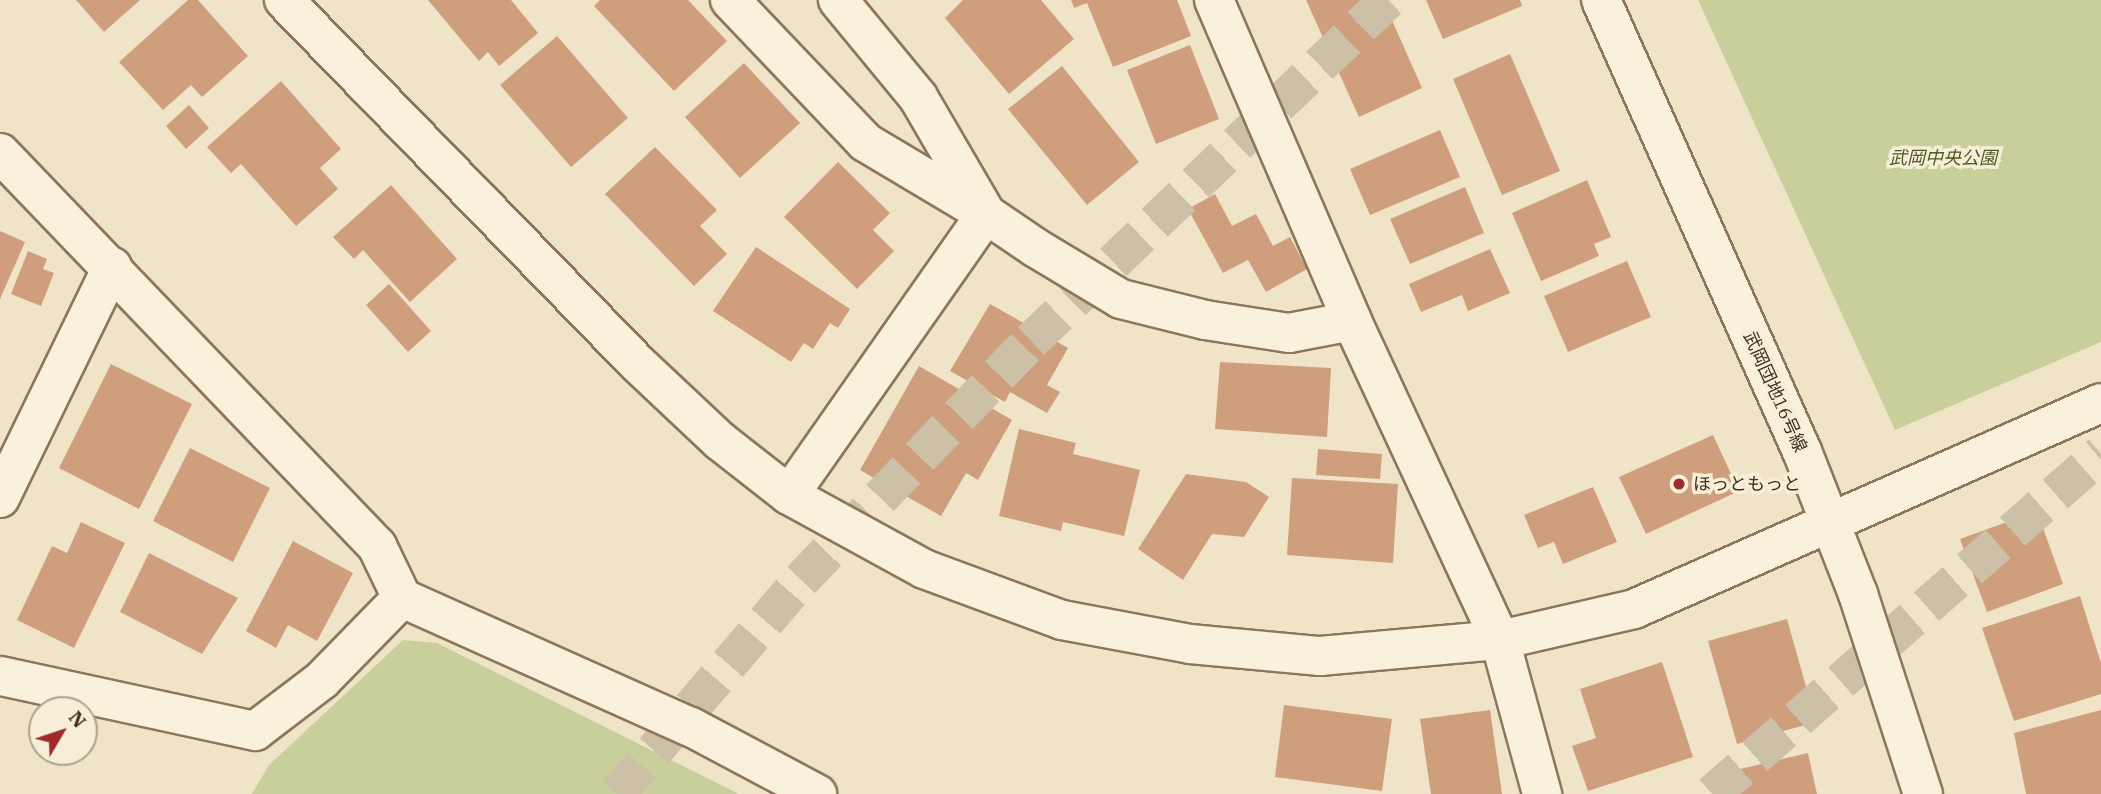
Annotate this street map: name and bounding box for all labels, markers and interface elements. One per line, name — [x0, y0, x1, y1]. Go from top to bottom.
park label: 武岡中央公園 — [1889, 147, 1997, 169]
street label: 武岡団地16号線 — [1739, 328, 1811, 456]
place label: ほっともっと — [1693, 473, 1801, 495]
marker: ほっともっと — [1671, 476, 1687, 492]
north arrow — [28, 696, 98, 766]
text: N — [64, 706, 92, 732]

